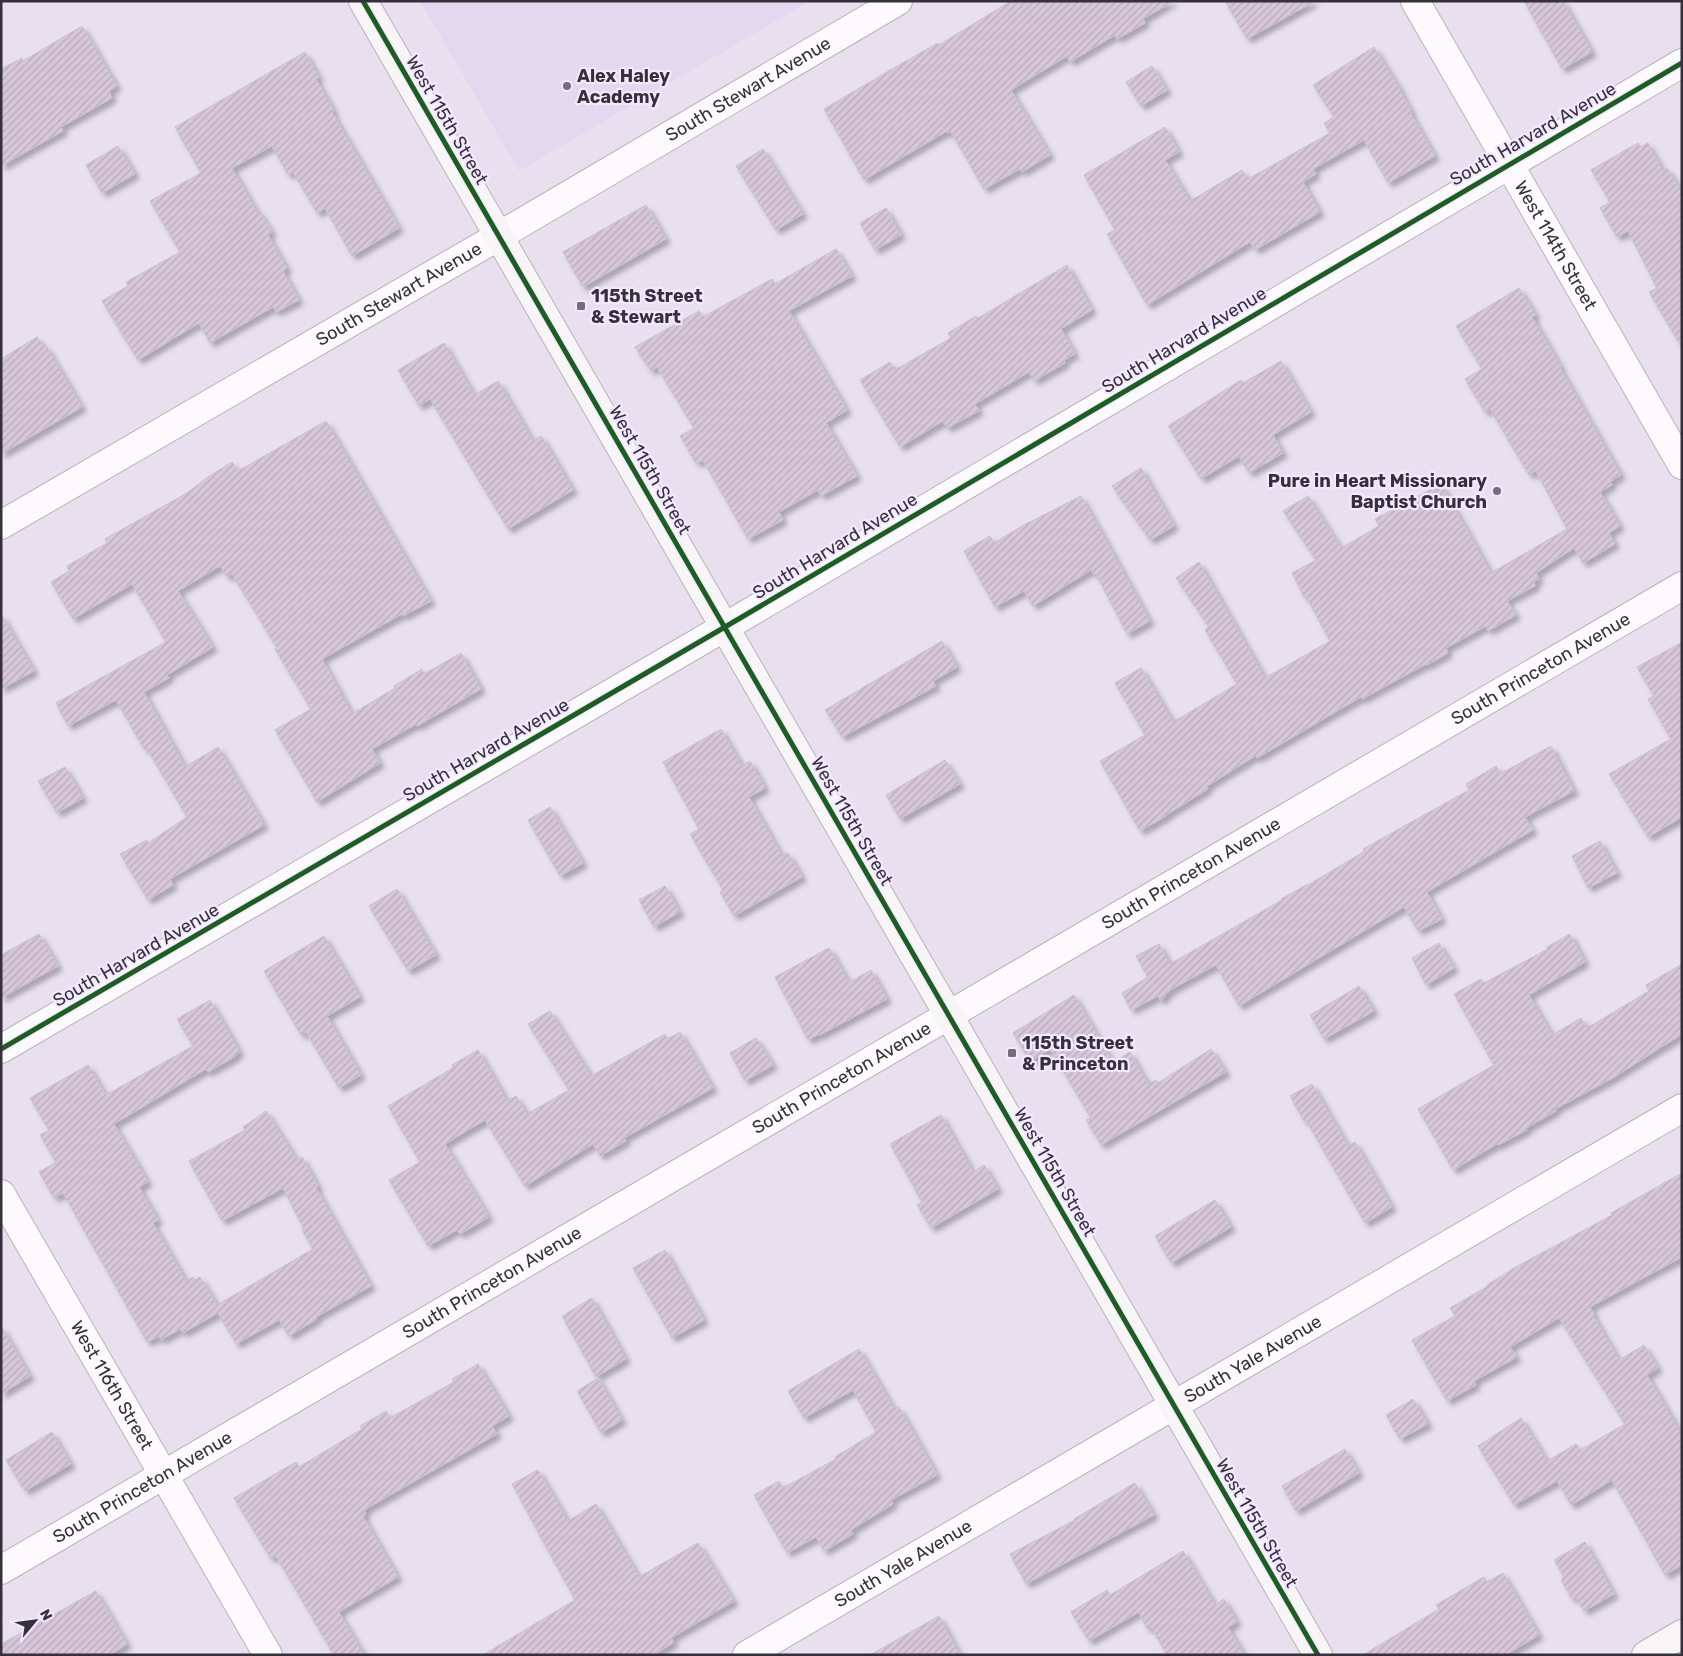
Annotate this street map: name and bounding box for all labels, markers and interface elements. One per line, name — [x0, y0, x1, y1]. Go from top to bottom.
street label: South Stewart Avenue — [662, 32, 835, 146]
street label: West 115th Street — [401, 52, 493, 188]
place label: Alex Haley Academy — [577, 65, 670, 108]
street label: South Harvard Avenue — [1446, 77, 1620, 191]
marker: Alex Haley Academy — [561, 80, 573, 92]
street label: West 114th Street — [1510, 177, 1602, 314]
street label: South Stewart Avenue — [312, 237, 486, 351]
street label: South Harvard Avenue — [1098, 282, 1270, 398]
place label: 115th Street & Stewart — [591, 285, 703, 328]
marker: 115th Street & Stewart — [575, 300, 587, 312]
street label: West 115th Street — [604, 402, 696, 538]
place label: Pure in Heart Missionary Baptist Church — [1268, 470, 1487, 513]
marker: Pure in Heart Missionary Baptist Church — [1491, 485, 1503, 497]
street label: South Harvard Avenue — [749, 488, 921, 604]
street label: South Princeton Avenue — [1447, 608, 1634, 730]
street label: South Harvard Avenue — [399, 693, 573, 807]
street label: West 115th Street — [806, 753, 898, 889]
street label: South Princeton Avenue — [1098, 812, 1285, 934]
street label: South Harvard Avenue — [49, 898, 223, 1012]
street label: South Princeton Avenue — [748, 1017, 935, 1139]
place label: 115th Street & Princeton — [1022, 1032, 1134, 1075]
marker: 115th Street & Princeton — [1006, 1047, 1018, 1059]
street label: West 115th Street — [1009, 1104, 1101, 1240]
street label: South Princeton Avenue — [399, 1222, 586, 1344]
street label: South Yale Avenue — [1180, 1310, 1326, 1408]
street label: West 116th Street — [66, 1317, 158, 1454]
street label: South Princeton Avenue — [49, 1426, 236, 1548]
street label: West 115th Street — [1211, 1455, 1303, 1591]
street label: South Yale Avenue — [831, 1515, 976, 1612]
north arrow — [10, 1596, 60, 1646]
text: N — [36, 1606, 56, 1623]

